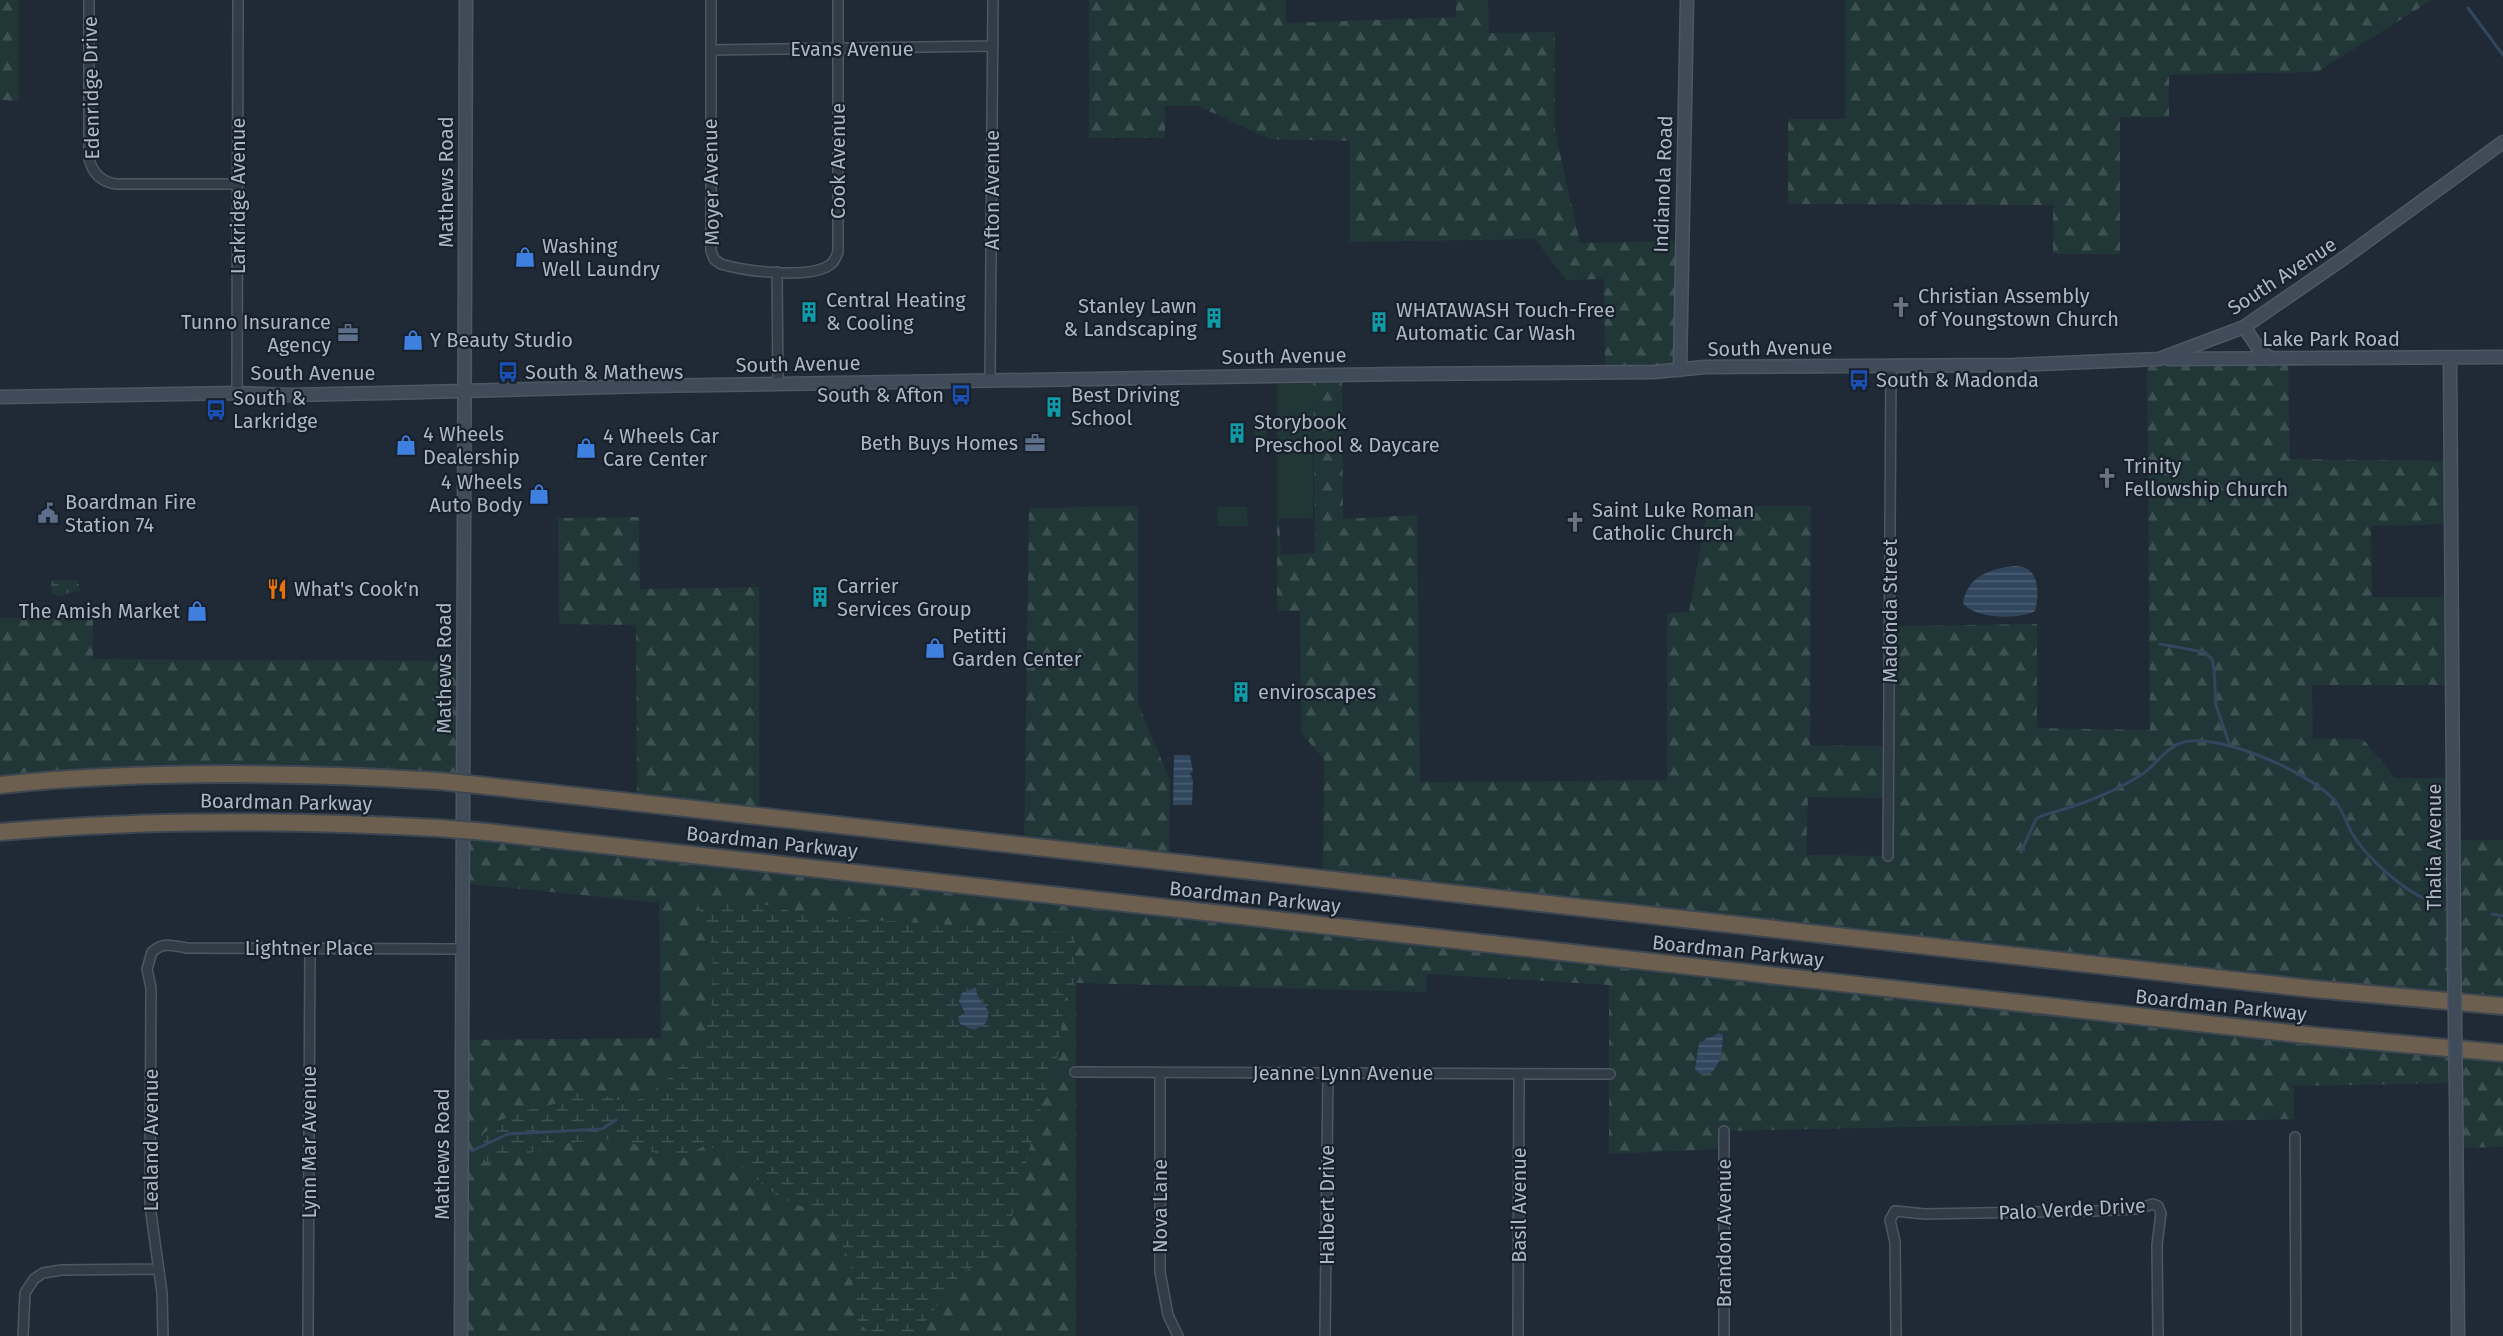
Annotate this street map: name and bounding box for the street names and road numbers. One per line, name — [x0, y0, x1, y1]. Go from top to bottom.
street label: Edenridge Drive — [78, 16, 104, 160]
street label: Evans Avenue — [790, 37, 914, 61]
street label: Cook Avenue — [826, 103, 850, 219]
street label: Indianola Road — [1649, 115, 1677, 253]
street label: Mathews Road — [434, 116, 458, 248]
street label: Larkridge Avenue — [226, 118, 250, 274]
street label: Moyer Avenue — [698, 118, 724, 246]
street label: Afton Avenue — [980, 130, 1004, 250]
street label: South Avenue — [2223, 232, 2341, 320]
street label: Lake Park Road — [2262, 327, 2400, 351]
street label: South Avenue — [1707, 335, 1833, 361]
street label: South Avenue — [1221, 343, 1347, 369]
street label: South Avenue — [735, 351, 861, 377]
street label: South Avenue — [251, 361, 375, 385]
street label: Madonda Street — [1878, 538, 1902, 683]
street label: Mathews Road — [432, 602, 456, 734]
street label: Thalia Avenue — [2422, 784, 2446, 910]
street label: Boardman Parkway — [200, 788, 373, 816]
street label: Boardman Parkway — [685, 821, 859, 863]
street label: Boardman Parkway — [1168, 876, 1342, 918]
street label: Boardman Parkway — [1651, 930, 1825, 972]
street label: Lightner Place — [245, 936, 373, 960]
street label: Boardman Parkway — [2134, 984, 2308, 1026]
street label: Jeanne Lynn Avenue — [1253, 1061, 1433, 1085]
street label: Lynn Mar Avenue — [297, 1066, 321, 1219]
street label: Lealand Avenue — [139, 1069, 163, 1211]
street label: Mathews Road — [430, 1088, 454, 1220]
street label: Halbert Drive — [1315, 1145, 1339, 1265]
street label: Basil Avenue — [1507, 1147, 1531, 1263]
street label: Nova Lane — [1148, 1159, 1172, 1253]
street label: Brandon Avenue — [1712, 1159, 1736, 1307]
street label: Palo Verde Drive — [1998, 1193, 2146, 1225]

